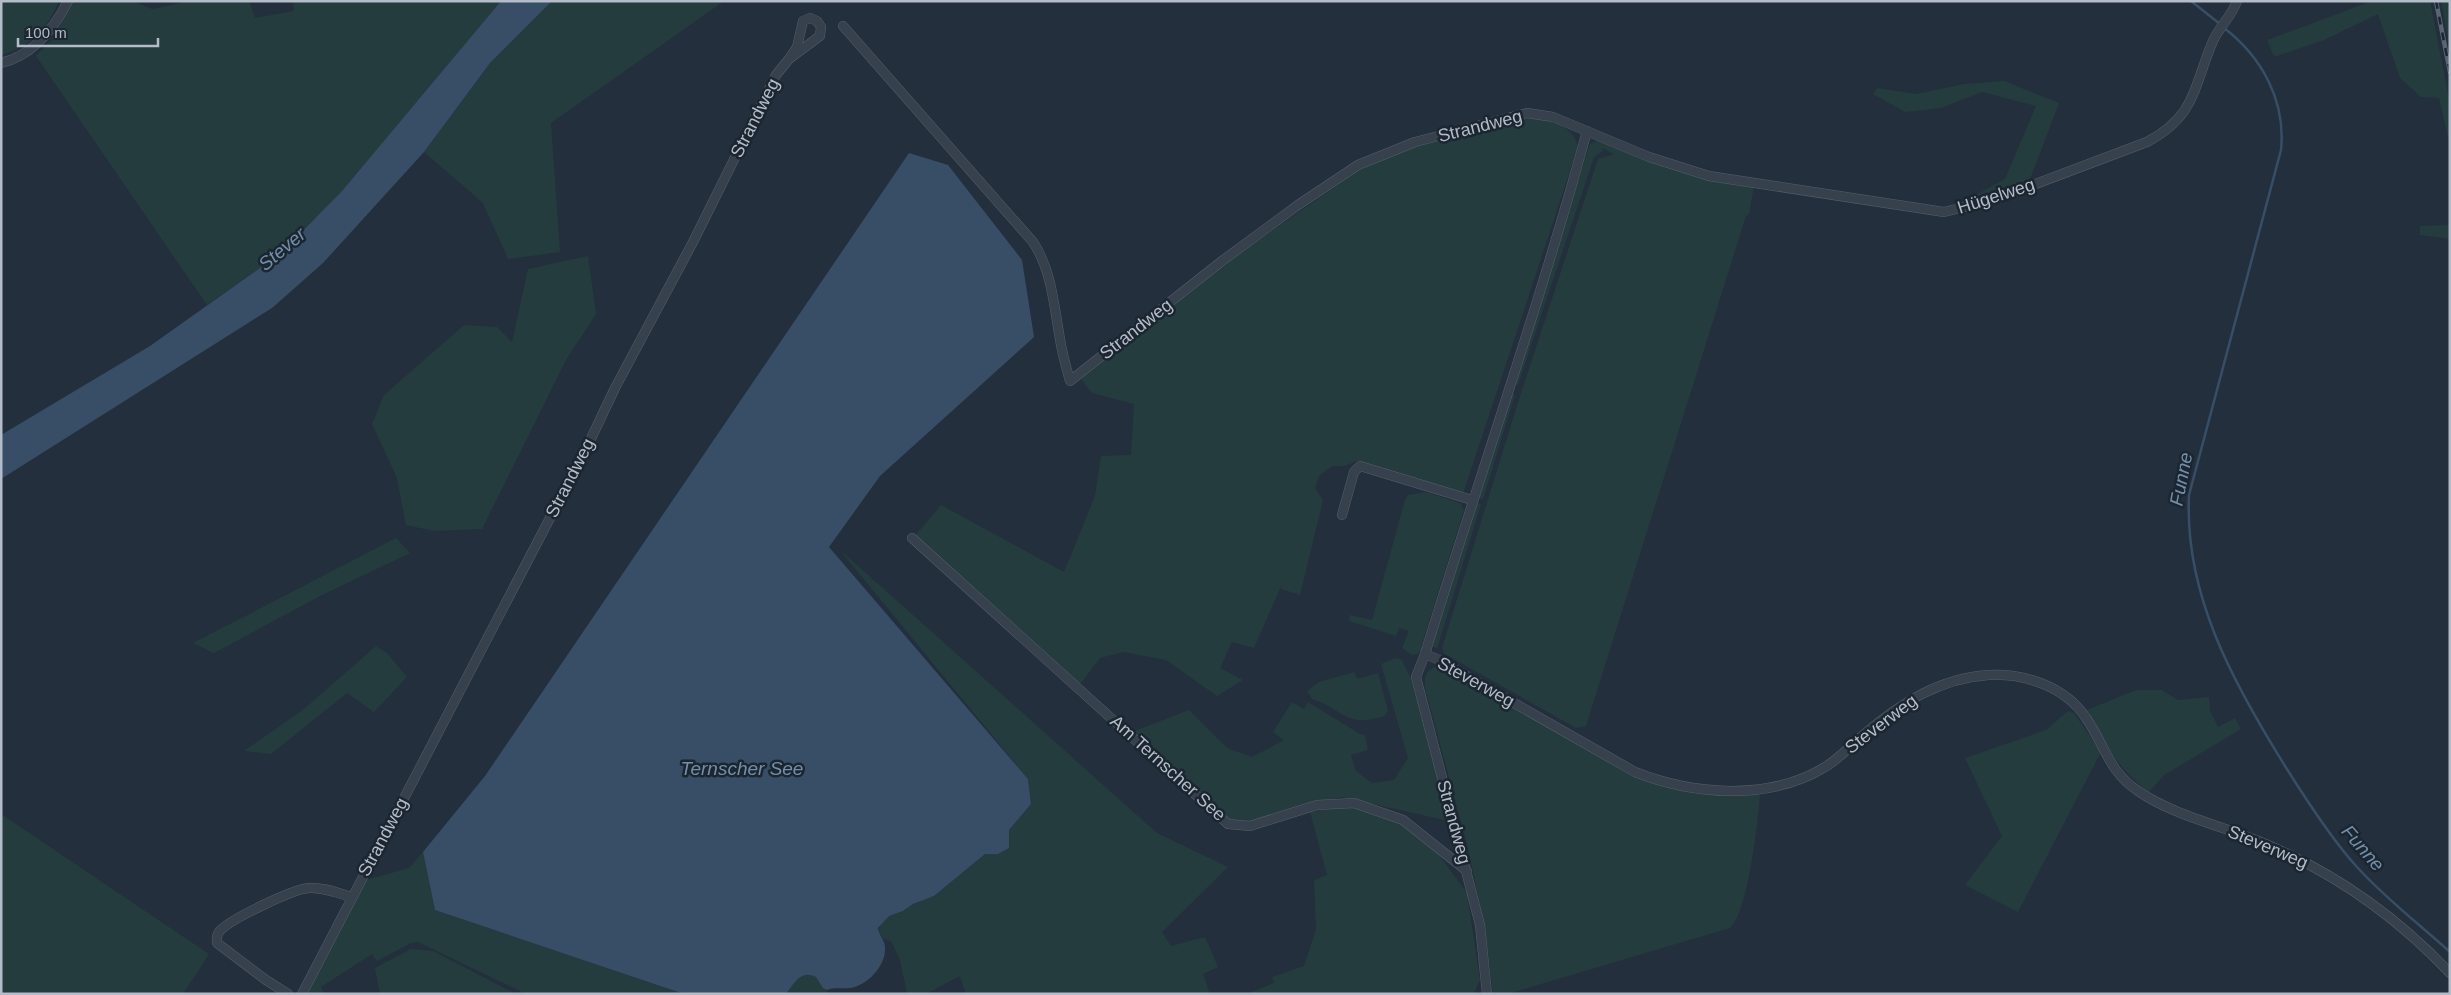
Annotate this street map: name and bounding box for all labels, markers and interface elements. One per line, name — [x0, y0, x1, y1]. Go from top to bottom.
scale bar — [18, 15, 158, 47]
text: 100 m — [25, 24, 67, 41]
street label: Strandweg — [727, 75, 783, 161]
street label: Strandweg — [1436, 106, 1524, 146]
street label: Hügelweg — [1955, 174, 2037, 218]
water label: Stever — [254, 223, 310, 275]
street label: Strandweg — [1096, 295, 1176, 363]
street label: Strandweg — [542, 435, 598, 521]
water label: Funne — [2166, 451, 2196, 507]
street label: Steverweg — [1434, 653, 1518, 711]
street label: Steverweg — [1841, 690, 1921, 758]
street label: Am Ternscher See — [1106, 711, 1230, 825]
water label: Ternscher See — [681, 758, 803, 779]
street label: Strandweg — [1433, 778, 1475, 866]
street label: Strandweg — [354, 794, 412, 880]
street label: Steverweg — [2225, 821, 2311, 873]
water label: Funne — [2337, 821, 2389, 875]

